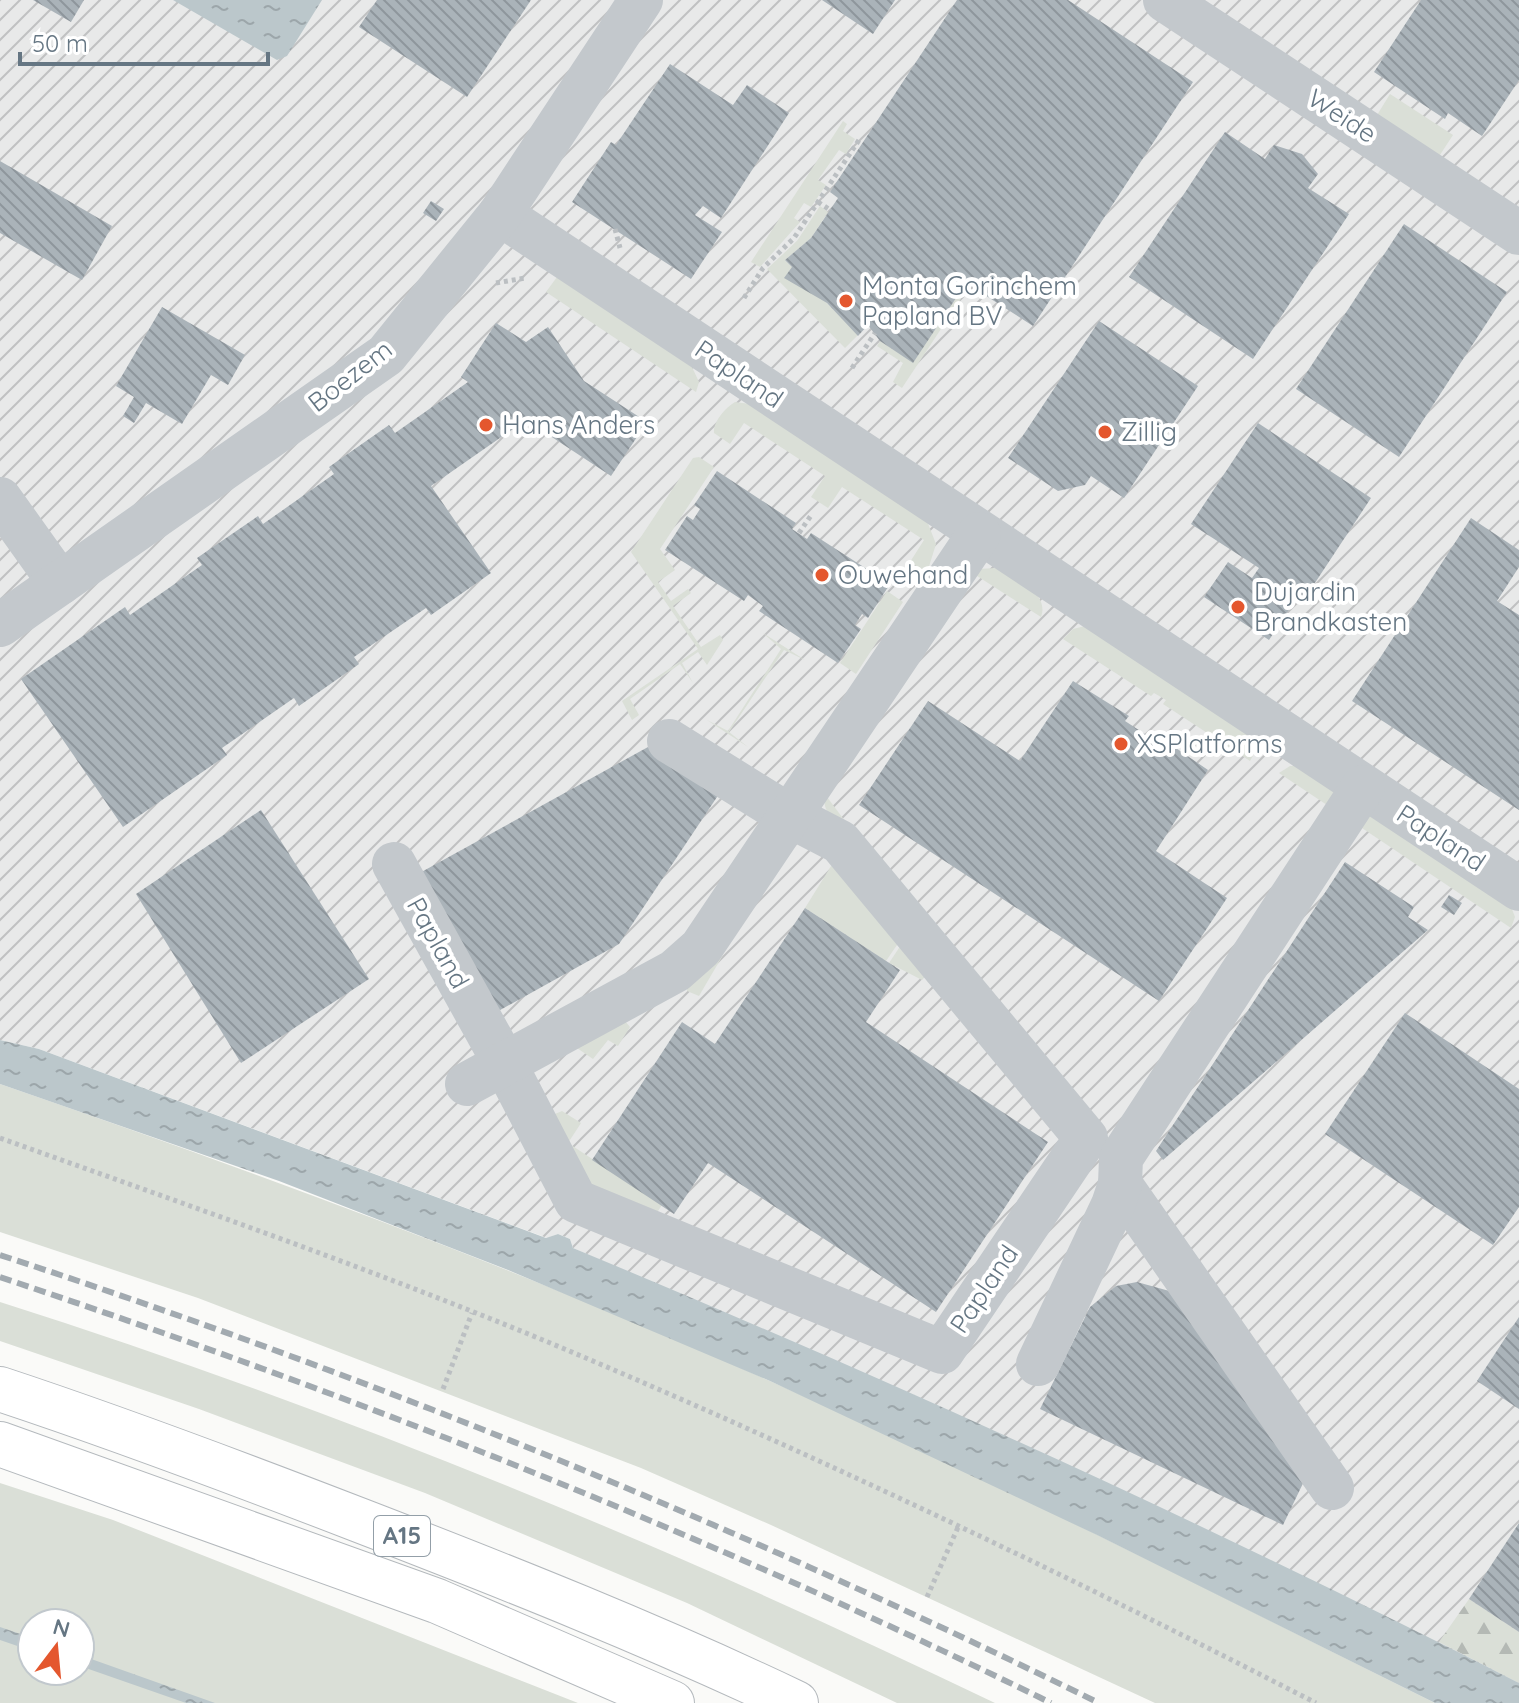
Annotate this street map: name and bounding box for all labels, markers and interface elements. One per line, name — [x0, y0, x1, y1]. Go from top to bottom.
scale bar — [20, 16, 268, 66]
text: 50 m — [32, 28, 88, 58]
street label: Weide — [1302, 81, 1383, 150]
place label: Monta Gorinchem Papland BV — [862, 269, 1077, 332]
marker: Monta Gorinchem Papland BV — [837, 292, 855, 310]
street label: Boezem — [301, 332, 398, 419]
street label: Papland — [689, 332, 790, 415]
place label: Hans Anders — [502, 408, 655, 441]
place label: Zillig — [1121, 415, 1177, 448]
marker: Hans Anders — [477, 416, 495, 434]
marker: Zillig — [1096, 423, 1114, 441]
place label: Ouwehand — [838, 558, 968, 591]
marker: Ouwehand — [813, 566, 831, 584]
place label: Dujardin Brandkasten — [1254, 575, 1407, 638]
marker: Dujardin Brandkasten — [1229, 598, 1247, 616]
place label: XSPlatforms — [1137, 727, 1282, 760]
marker: XSPlatforms — [1112, 735, 1130, 753]
street label: Papland — [1391, 797, 1492, 878]
street label: Papland — [400, 891, 477, 994]
street label: Papland — [942, 1238, 1025, 1339]
road number: A15 — [374, 1516, 430, 1556]
north arrow — [16, 1607, 96, 1687]
text: N — [50, 1612, 73, 1643]

